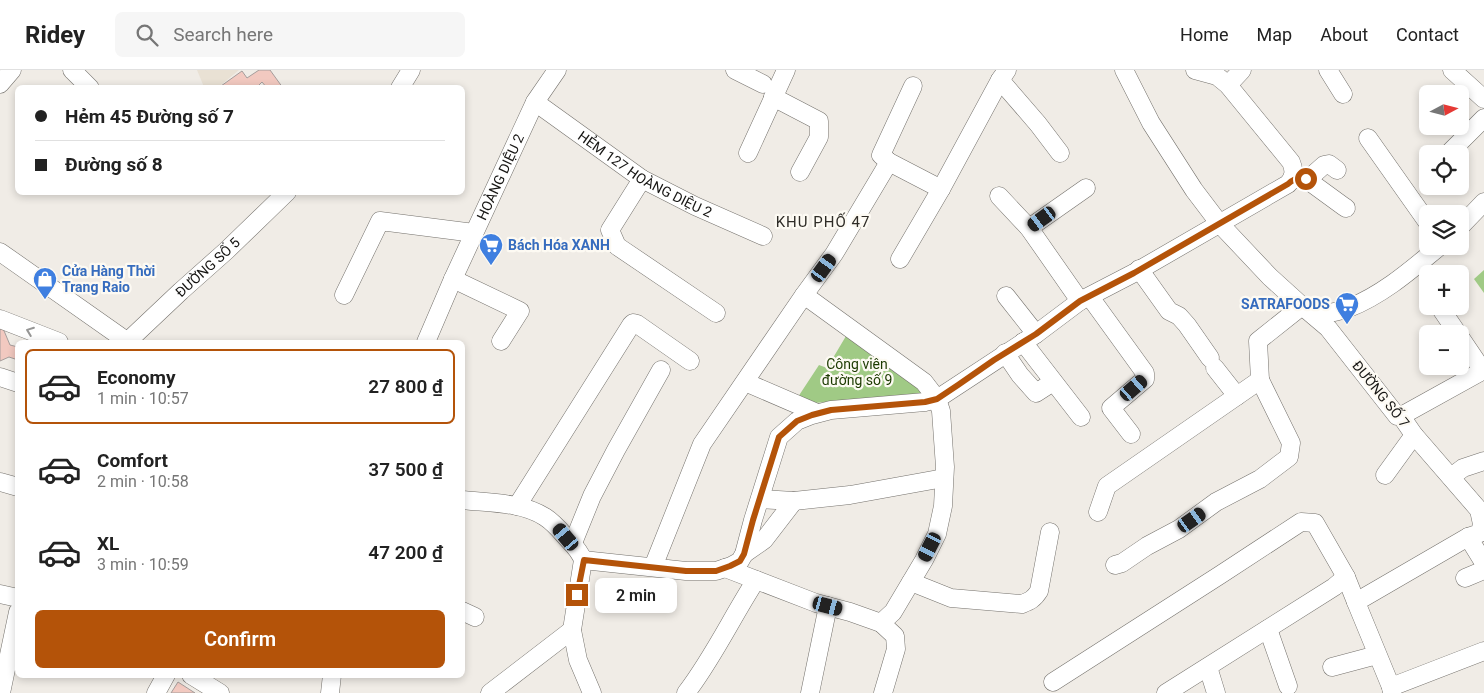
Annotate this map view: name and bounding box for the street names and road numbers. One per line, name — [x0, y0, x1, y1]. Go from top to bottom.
street label: HẺM 127 HOÀNG DIỆU 2 — [575, 128, 714, 220]
street label: HOÀNG DIỆU 2 — [473, 131, 527, 223]
street label: ĐƯỜNG SỐ 5 — [172, 234, 243, 300]
street label: ĐƯỜNG SỐ 7 — [1349, 356, 1414, 431]

